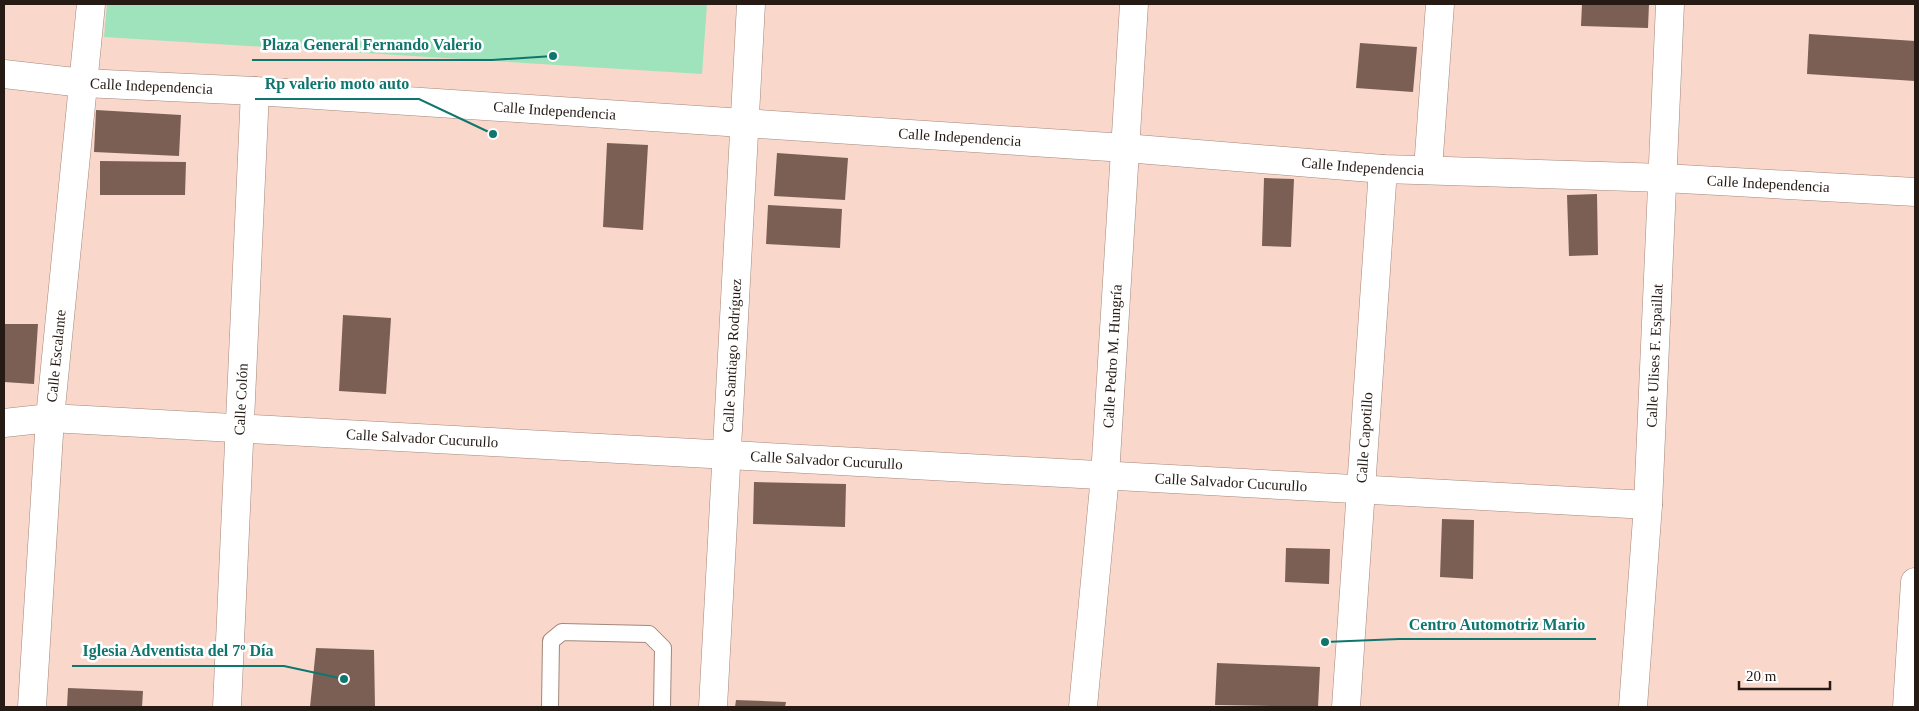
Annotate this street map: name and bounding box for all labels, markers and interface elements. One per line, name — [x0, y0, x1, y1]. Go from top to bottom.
callout: Plaza General Fernando Valerio — [252, 29, 492, 60]
text: Plaza General Fernando Valerio — [262, 36, 482, 53]
callout: Rp valerio moto auto — [255, 68, 419, 99]
street label: Calle Independencia — [90, 75, 214, 97]
text: Rp valerio moto auto — [265, 75, 409, 93]
street label: Calle Independencia — [493, 99, 617, 123]
street label: Calle Independencia — [898, 125, 1022, 149]
street label: Calle Independencia — [1301, 154, 1425, 178]
street label: Calle Independencia — [1706, 172, 1830, 195]
street label: Calle Santiago Rodríguez — [720, 278, 744, 433]
street label: Calle Pedro M. Hungría — [1100, 283, 1125, 429]
street label: Calle Ulises F. Espaillat — [1643, 283, 1666, 428]
street label: Calle Escalante — [44, 308, 69, 403]
street label: Calle Colón — [231, 362, 251, 436]
street label: Calle Capotillo — [1353, 392, 1376, 484]
street label: Calle Salvador Cucurullo — [346, 426, 499, 450]
street label: Calle Salvador Cucurullo — [750, 448, 903, 472]
street label: Calle Salvador Cucurullo — [1154, 470, 1308, 494]
callout: Centro Automotriz Mario — [1399, 608, 1596, 639]
text: Centro Automotriz Mario — [1409, 616, 1585, 633]
callout: Iglesia Adventista del 7º Día — [72, 635, 284, 666]
text: Iglesia Adventista del 7º Día — [82, 642, 274, 660]
scale bar — [1739, 658, 1830, 690]
text: 20 m — [1746, 668, 1777, 684]

